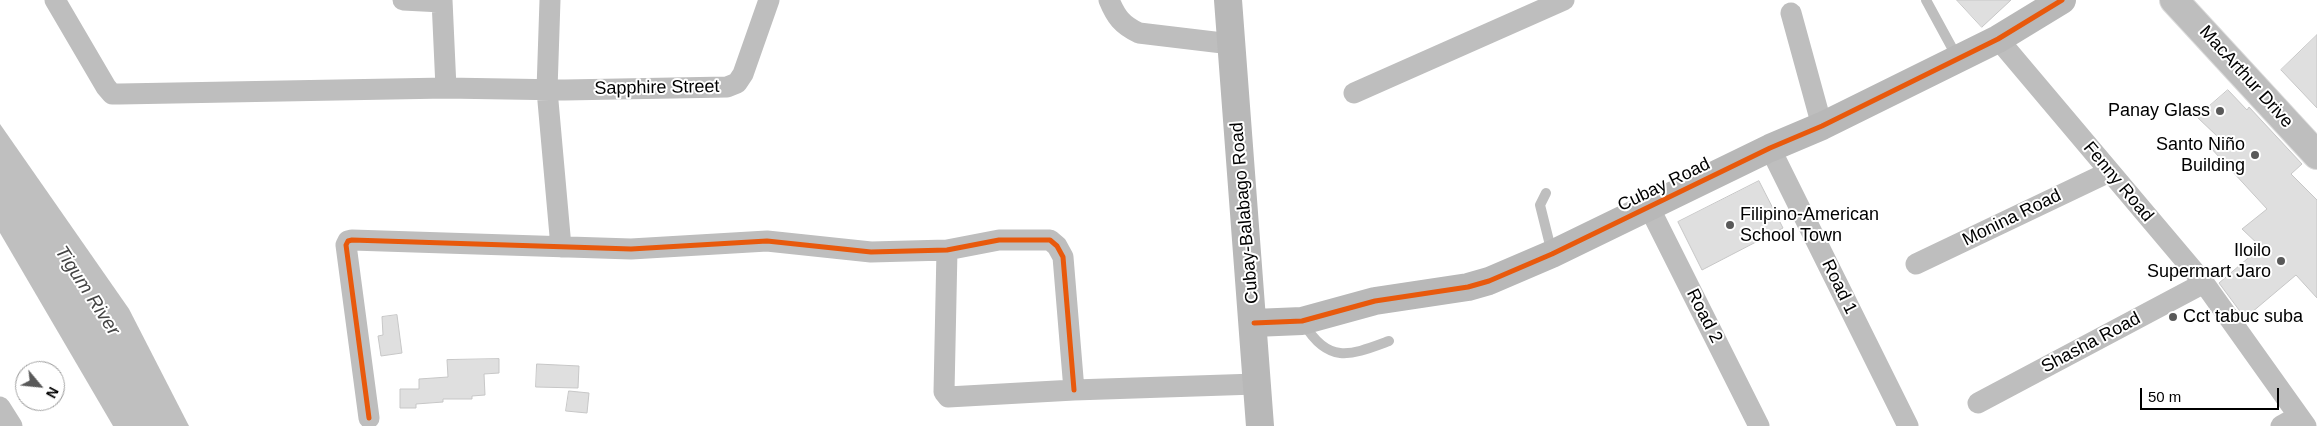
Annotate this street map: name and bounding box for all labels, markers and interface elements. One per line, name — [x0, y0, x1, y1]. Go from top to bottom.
street label: MacArthur Drive — [2194, 21, 2298, 133]
street label: Sapphire Street — [594, 76, 720, 100]
place label: Panay Glass — [2108, 100, 2210, 122]
marker: Panay Glass — [2214, 105, 2226, 117]
street label: Cubay-Balabago Road — [1226, 121, 1264, 305]
place label: Santo Niño Building — [2156, 134, 2245, 176]
street label: Fenny Road — [2078, 137, 2158, 227]
marker: Santo Niño Building — [2249, 149, 2261, 161]
street label: Cubay Road — [1614, 153, 1714, 217]
street label: Monina Road — [1959, 185, 2065, 251]
place label: Filipino-American School Town — [1740, 204, 1879, 246]
marker: Filipino-American School Town — [1724, 219, 1736, 231]
place label: Iloilo Supermart Jaro — [2147, 240, 2271, 282]
water label: Tigum River — [50, 242, 124, 340]
marker: Iloilo Supermart Jaro — [2275, 255, 2287, 267]
street label: Road 1 — [1817, 256, 1861, 318]
street label: Road 2 — [1681, 285, 1727, 347]
place label: Cct tabuc suba — [2183, 306, 2303, 328]
street label: Shasha Road — [2038, 308, 2144, 378]
marker: Cct tabuc suba — [2167, 311, 2179, 323]
north arrow — [15, 361, 65, 411]
scale bar — [2142, 378, 2281, 410]
text: N — [43, 384, 62, 401]
text: 50 m — [2148, 388, 2181, 405]

